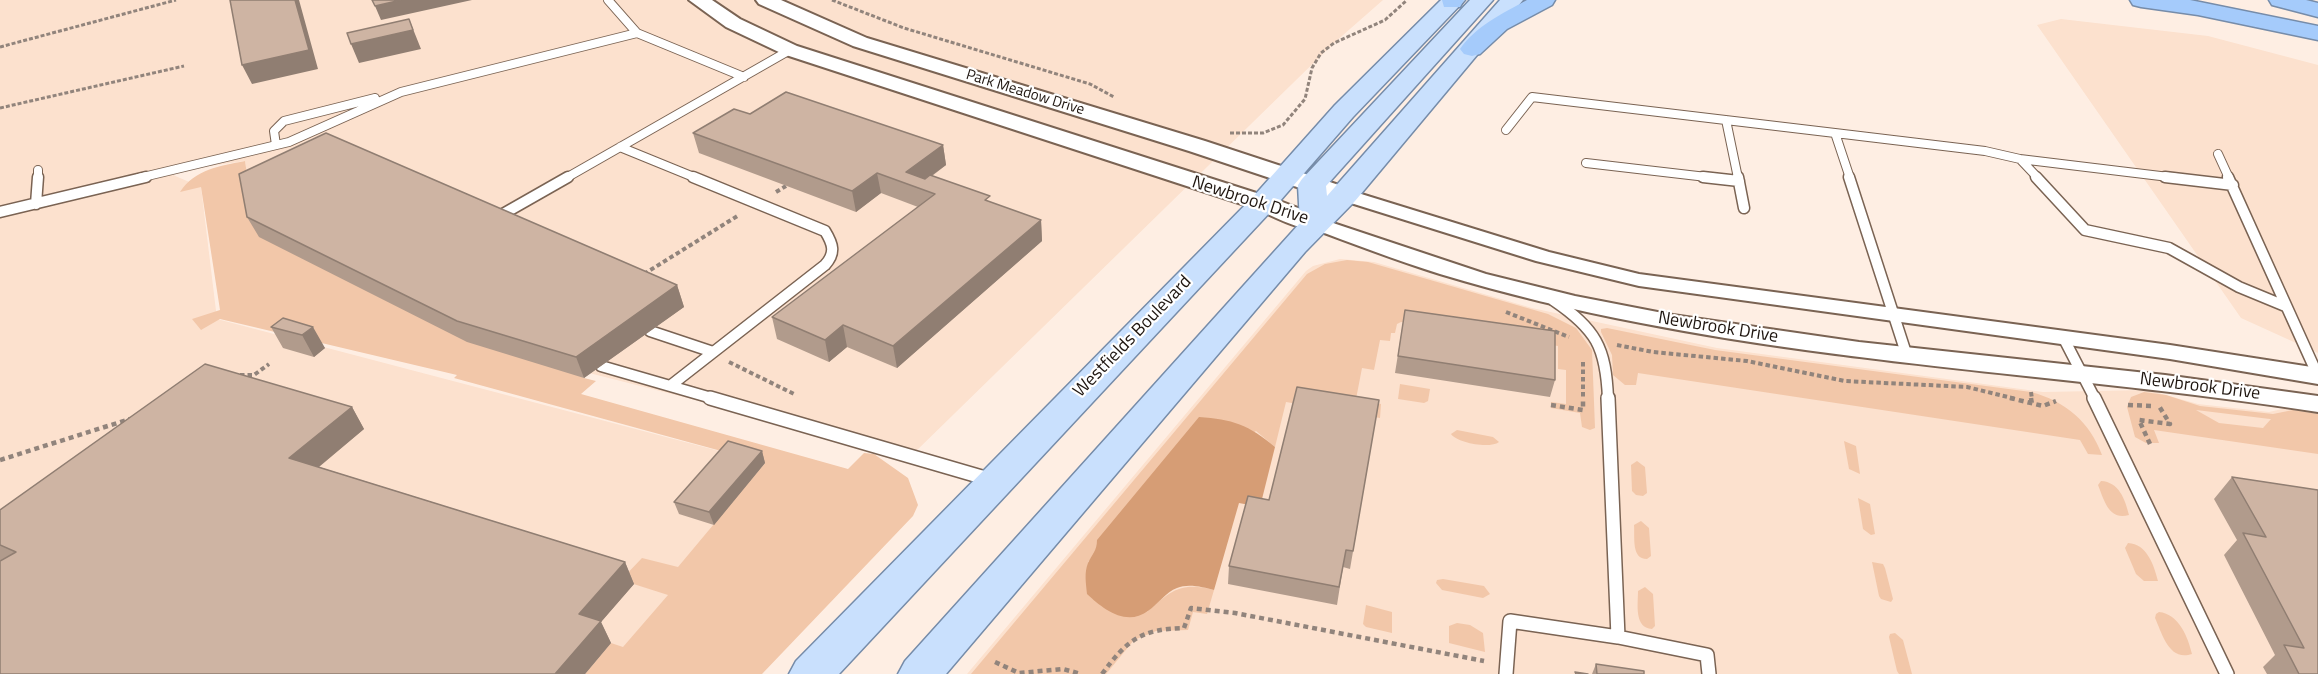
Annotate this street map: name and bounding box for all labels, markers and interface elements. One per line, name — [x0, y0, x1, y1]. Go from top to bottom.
street label: Park Meadow Drive — [964, 66, 1086, 120]
street label: Newbrook Drive — [1189, 172, 1311, 230]
street label: Westfields Boulevard — [1069, 272, 1197, 402]
street label: Newbrook Drive — [1656, 308, 1780, 348]
street label: Newbrook Drive — [2139, 369, 2261, 405]

